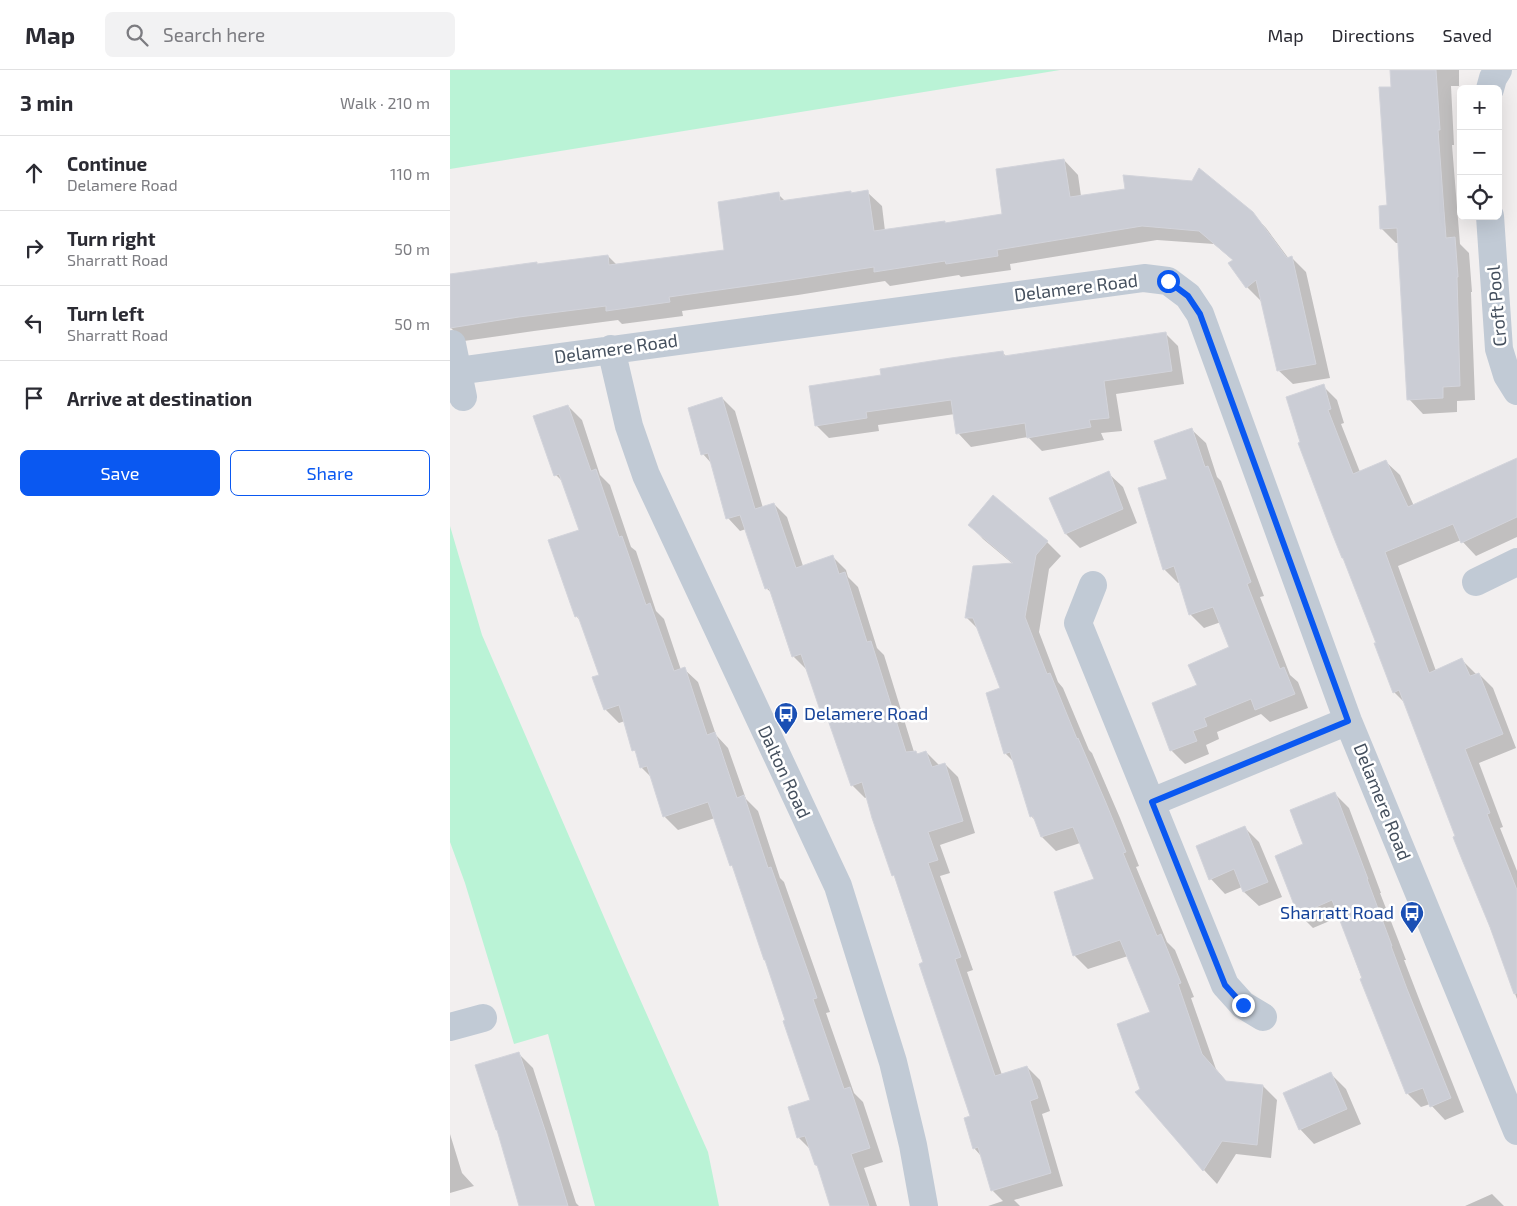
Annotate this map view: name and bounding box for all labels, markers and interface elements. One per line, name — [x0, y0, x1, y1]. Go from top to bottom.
search box — [105, 12, 455, 57]
text: Map — [25, 20, 75, 49]
icon: search — [123, 21, 151, 49]
text: Search here — [163, 23, 265, 46]
text: Map — [1267, 24, 1304, 46]
text: Directions — [1332, 24, 1415, 46]
text: Saved — [1443, 24, 1492, 46]
map controls — [1457, 85, 1502, 220]
button: + — [1457, 85, 1502, 130]
text: 3 min — [20, 90, 73, 115]
text: Walk · 210 m — [340, 93, 430, 112]
button: − — [1457, 130, 1502, 175]
text: Continue — [67, 152, 147, 175]
icon: ahead — [20, 159, 48, 187]
text: 110 m — [390, 164, 430, 183]
text: Delamere Road — [67, 175, 178, 194]
button: locate — [1457, 175, 1502, 220]
text: Turn right — [67, 227, 155, 250]
icon: right — [20, 234, 48, 262]
text: 50 m — [394, 239, 430, 258]
text: Sharratt Road — [67, 250, 168, 269]
street label: Croft Pool — [1481, 264, 1511, 348]
street label: Delamere Road — [1013, 269, 1139, 306]
route start — [1157, 270, 1180, 293]
text: Turn left — [67, 302, 144, 325]
icon: left — [20, 309, 48, 337]
text: 50 m — [394, 314, 430, 333]
text: Sharratt Road — [67, 325, 168, 344]
street label: Delamere Road — [553, 328, 679, 368]
icon: arrive — [20, 384, 48, 412]
text: Arrive at destination — [67, 387, 252, 410]
button: Save — [20, 450, 220, 496]
button: Share — [230, 450, 430, 496]
bus stop icon: Delamere Road — [773, 701, 799, 735]
place label: Delamere Road — [804, 702, 928, 724]
street label: Dalton Road — [754, 722, 816, 822]
street label: Delamere Road — [1349, 740, 1416, 863]
bus stop icon: Sharratt Road — [1399, 900, 1425, 934]
place label: Sharratt Road — [1280, 901, 1394, 923]
route end — [1232, 994, 1255, 1017]

